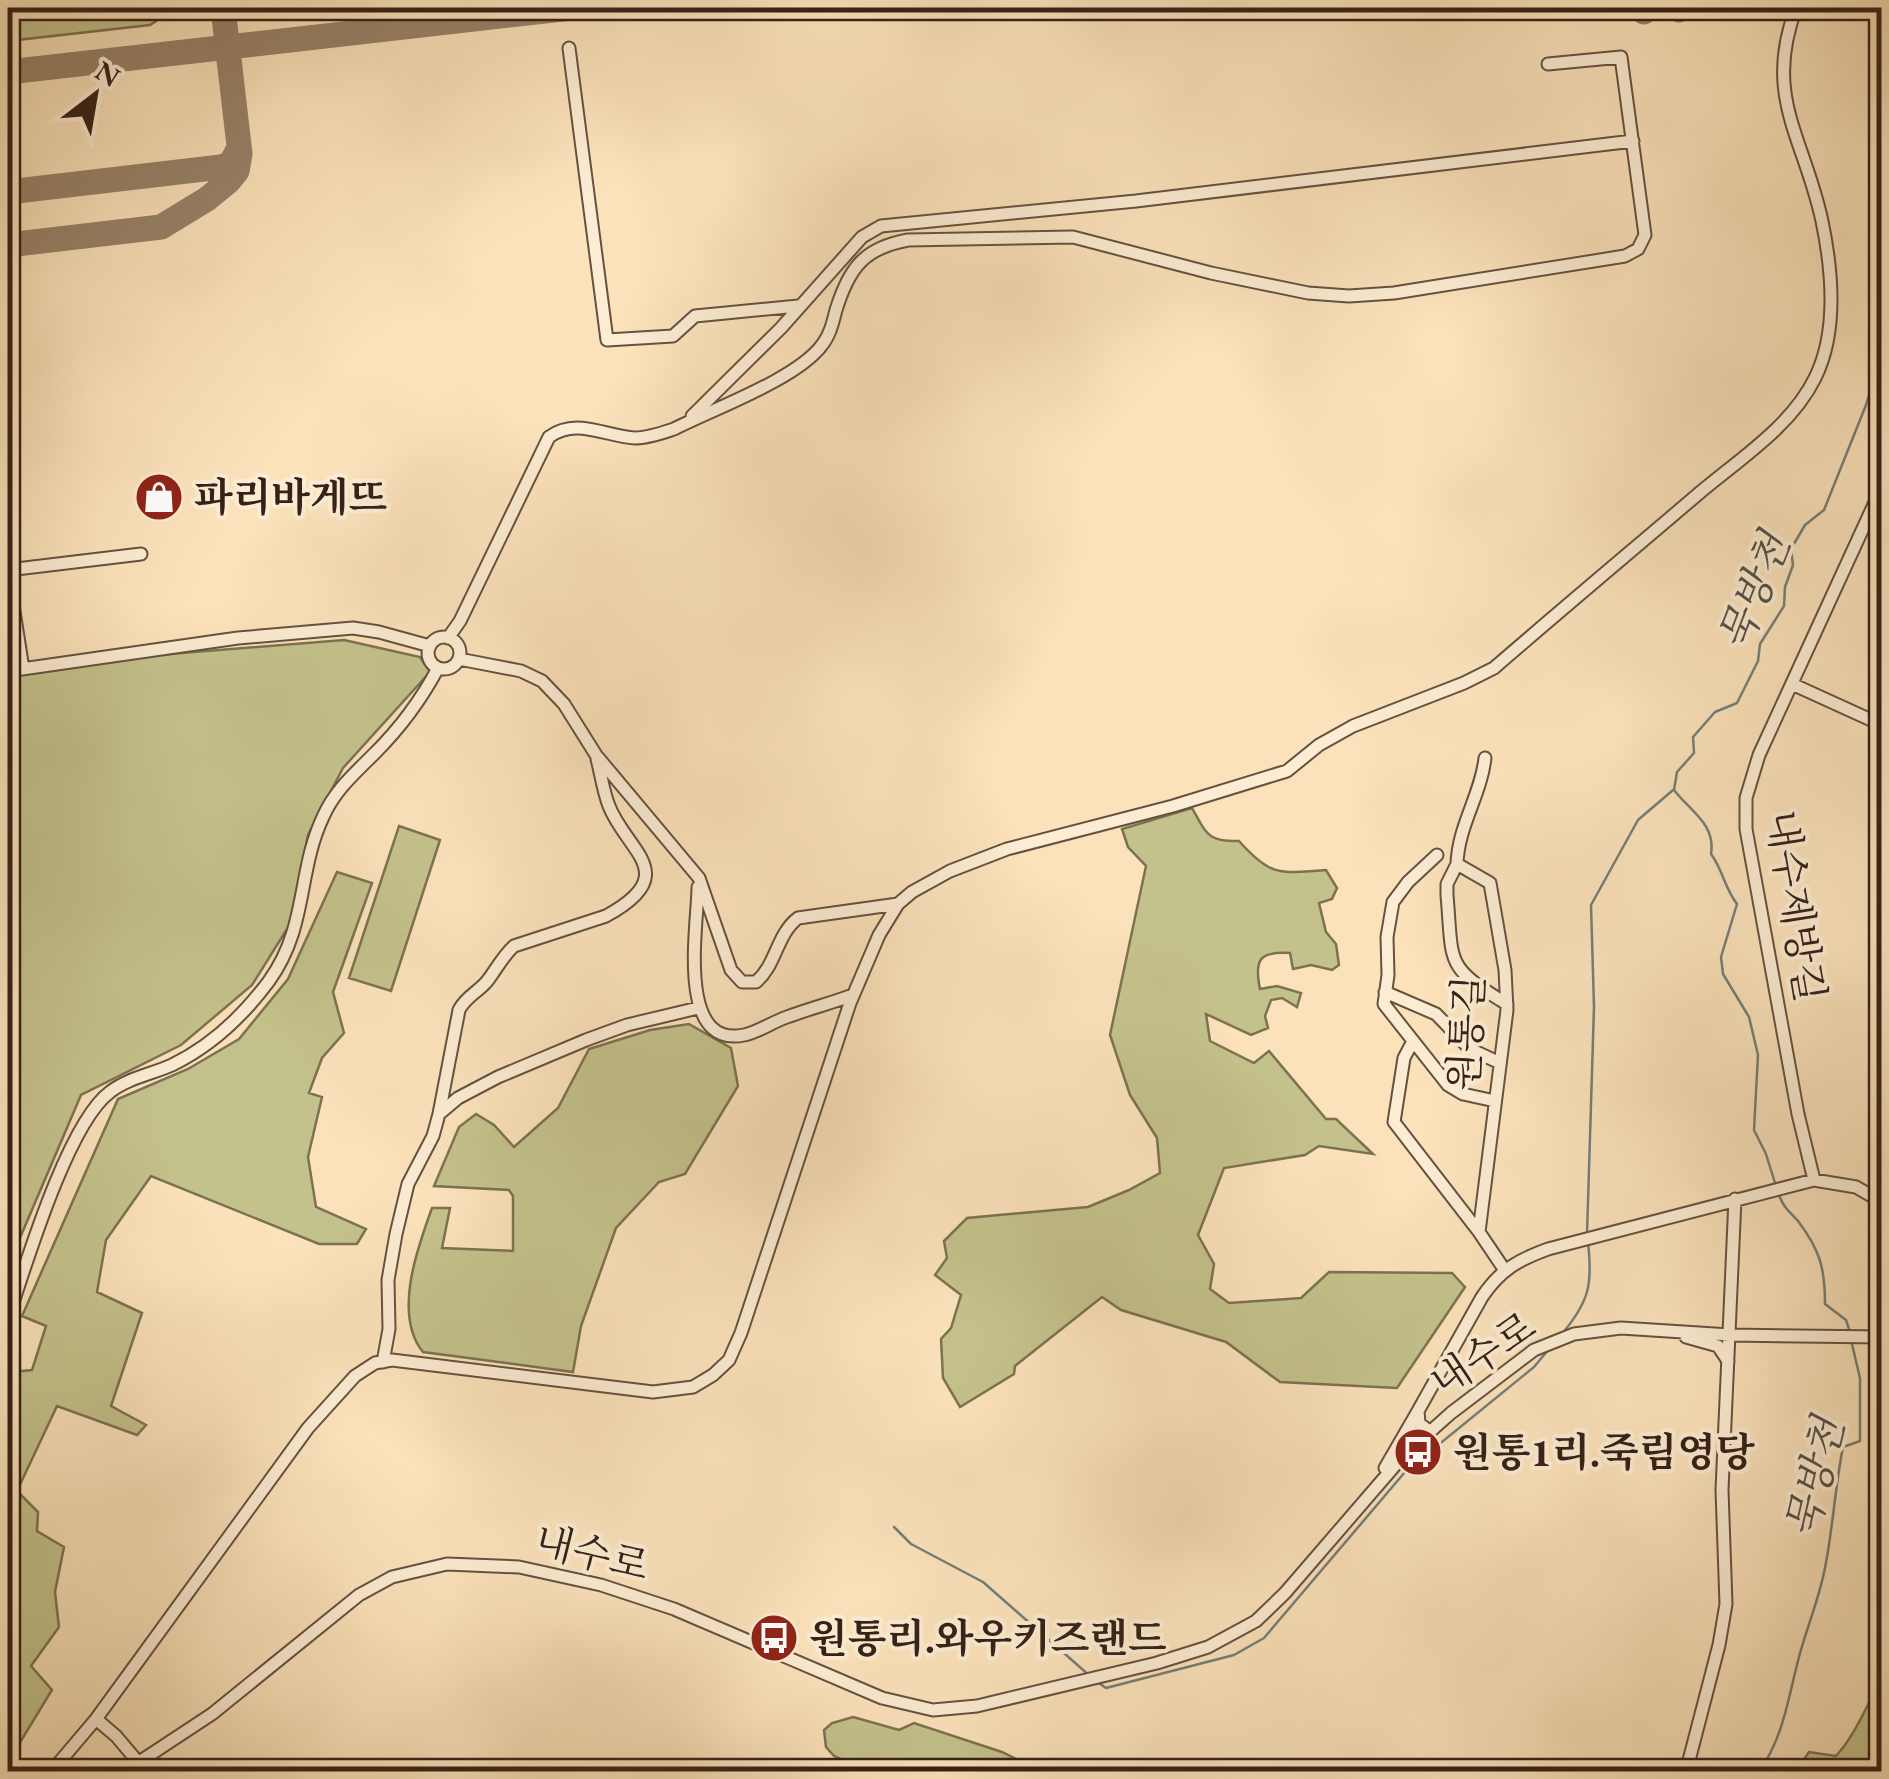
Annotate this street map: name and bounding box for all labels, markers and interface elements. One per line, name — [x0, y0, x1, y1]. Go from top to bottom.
north arrow — [45, 45, 145, 145]
text: N — [89, 52, 127, 95]
shop icon: 파리바게뜨 — [133, 471, 185, 523]
place label: 파리바게뜨 — [194, 471, 388, 523]
water label: 묵방천 — [1706, 523, 1803, 659]
street label: 내수제방길 — [1755, 807, 1837, 1005]
street label: 원통길 — [1437, 974, 1495, 1092]
street label: 내수로 — [1420, 1300, 1546, 1408]
water label: 묵방천 — [1774, 1410, 1857, 1544]
bus stop icon: 원통1리.죽림영당 — [1392, 1426, 1444, 1478]
place label: 원통1리.죽림영당 — [1453, 1426, 1755, 1478]
street label: 내수로 — [529, 1514, 655, 1592]
bus stop icon: 원통리.와우키즈랜드 — [748, 1612, 800, 1664]
place label: 원통리.와우키즈랜드 — [809, 1612, 1167, 1664]

